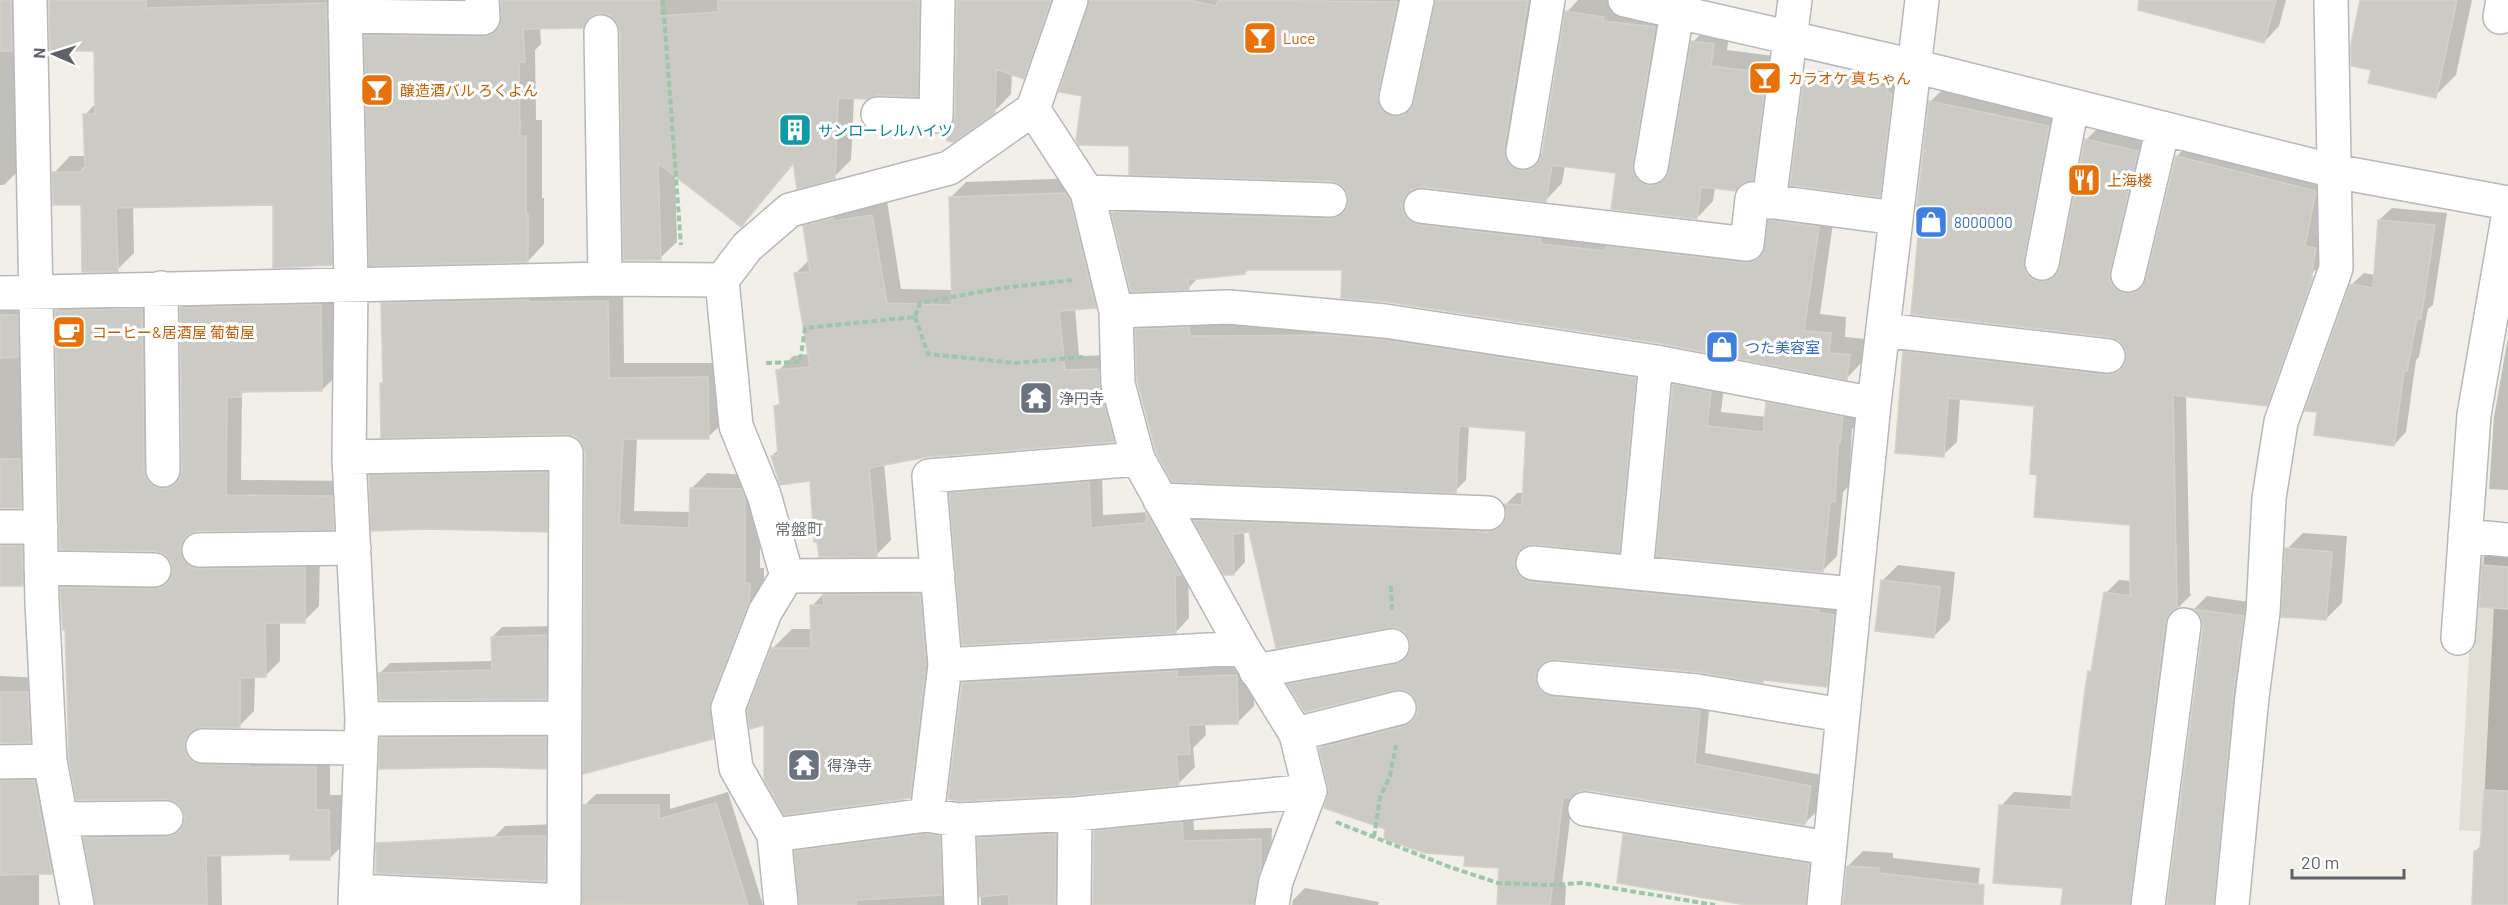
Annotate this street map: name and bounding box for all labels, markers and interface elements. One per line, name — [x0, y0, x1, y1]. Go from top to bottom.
bar icon: Luce — [1242, 20, 1278, 56]
north arrow — [24, 24, 84, 84]
place label: Luce — [1283, 29, 1315, 47]
text: N — [29, 47, 48, 59]
bar icon: カラオケ 真ちゃん — [1747, 60, 1783, 96]
place label: カラオケ 真ちゃん — [1788, 69, 1911, 87]
bar icon: 醸造酒バル ろくよん — [359, 72, 395, 108]
place label: 醸造酒バル ろくよん — [400, 81, 538, 99]
building icon: サンローレルハイツ — [777, 112, 813, 148]
place label: サンローレルハイツ — [818, 121, 953, 139]
restaurant icon: 上海楼 — [2066, 162, 2102, 198]
place label: 上海楼 — [2107, 171, 2152, 189]
shop icon: 8000000 — [1913, 204, 1949, 240]
place label: 8000000 — [1954, 213, 2013, 231]
cafe icon: コーヒー&居酒屋 葡萄屋 — [51, 314, 87, 350]
place label: コーヒー&居酒屋 葡萄屋 — [92, 323, 255, 341]
shop icon: つた美容室 — [1704, 329, 1740, 365]
place label: つた美容室 — [1745, 338, 1820, 356]
temple icon: 浄円寺 — [1018, 380, 1054, 416]
place label: 浄円寺 — [1059, 389, 1104, 407]
district label: 常盤町 — [775, 519, 823, 538]
temple icon: 得浄寺 — [786, 747, 822, 783]
place label: 得浄寺 — [827, 756, 872, 774]
scale bar — [2292, 842, 2404, 880]
text: 20 m — [2301, 851, 2339, 873]

